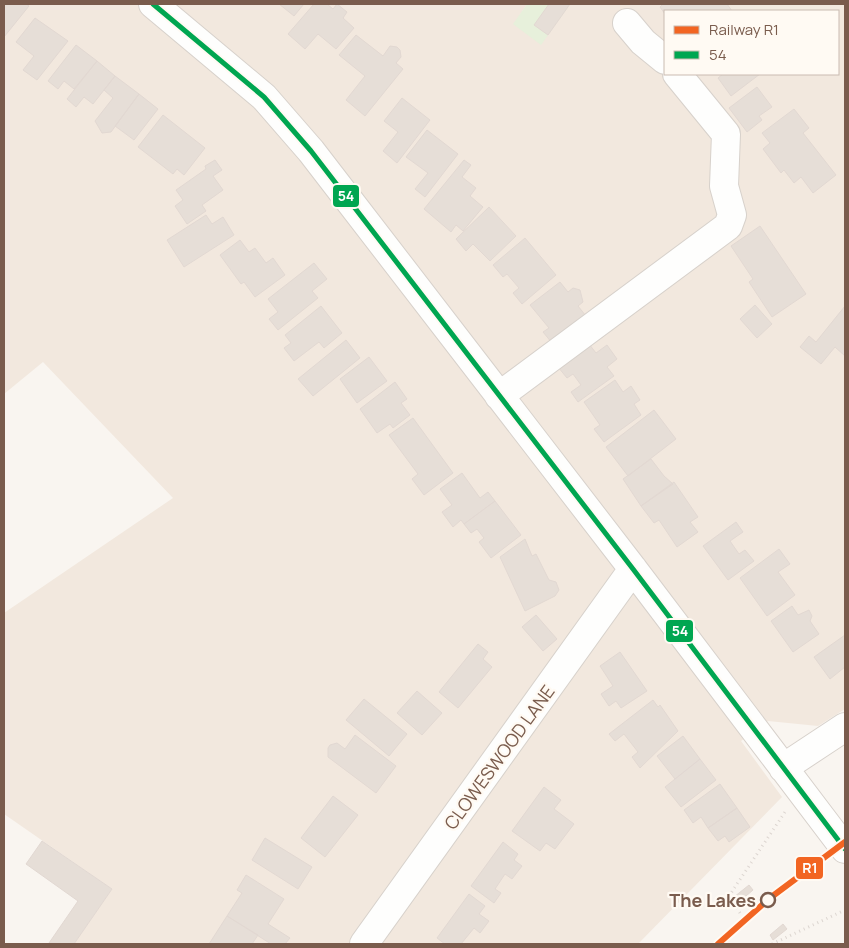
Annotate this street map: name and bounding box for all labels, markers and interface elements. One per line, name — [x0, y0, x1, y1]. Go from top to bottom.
legend — [664, 10, 839, 75]
text: Railway R1 — [709, 19, 779, 40]
text: 54 — [709, 44, 727, 65]
line badge: 54 — [332, 184, 360, 208]
text: 54 — [338, 186, 354, 205]
line badge: 54 — [665, 619, 694, 643]
text: 54 — [672, 621, 688, 640]
street label: CLOWESWOOD LANE — [438, 680, 560, 834]
line badge: R1 — [795, 856, 824, 880]
text: R1 — [802, 858, 818, 877]
place label: The Lakes — [669, 888, 756, 912]
marker: The Lakes — [760, 892, 776, 908]

